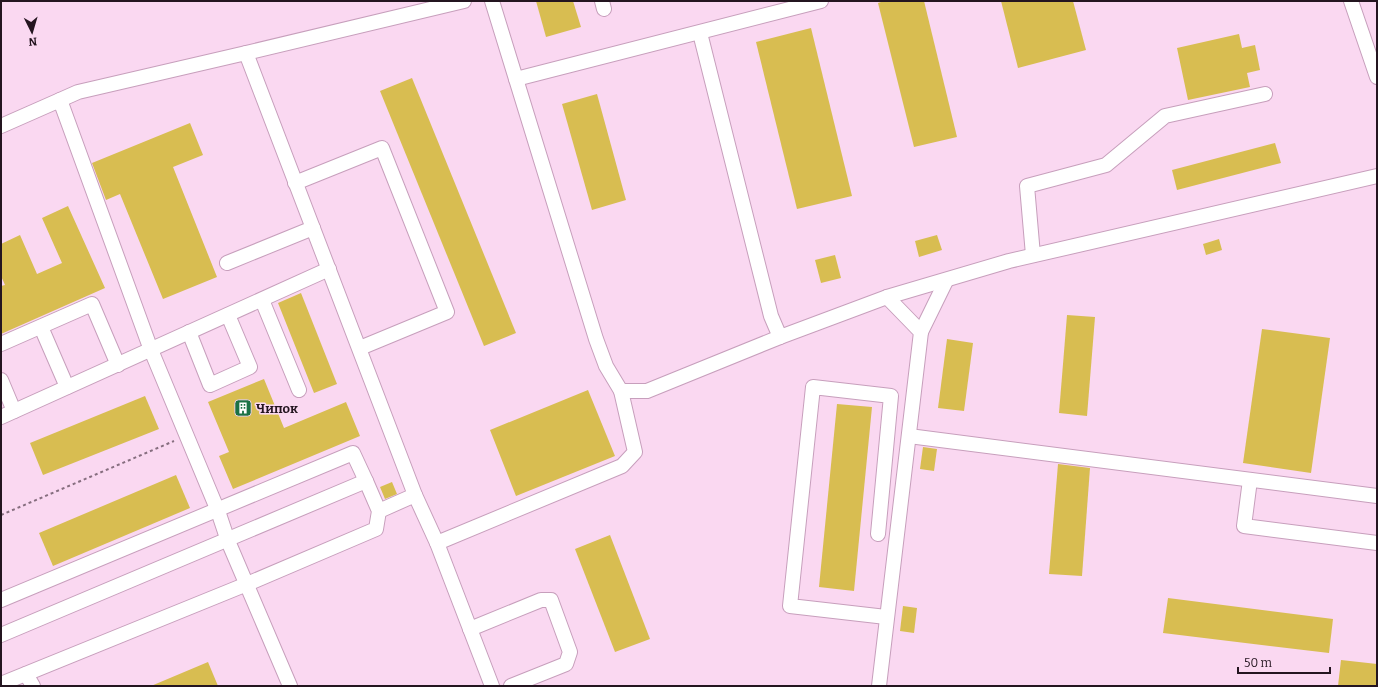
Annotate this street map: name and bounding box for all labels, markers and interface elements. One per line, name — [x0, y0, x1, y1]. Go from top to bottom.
north arrow — [12, 12, 52, 52]
text: N — [28, 35, 38, 48]
building icon: Чипок — [233, 398, 253, 418]
place label: Чипок — [256, 401, 298, 416]
scale bar — [1238, 649, 1330, 675]
text: 50 m — [1244, 656, 1273, 670]

